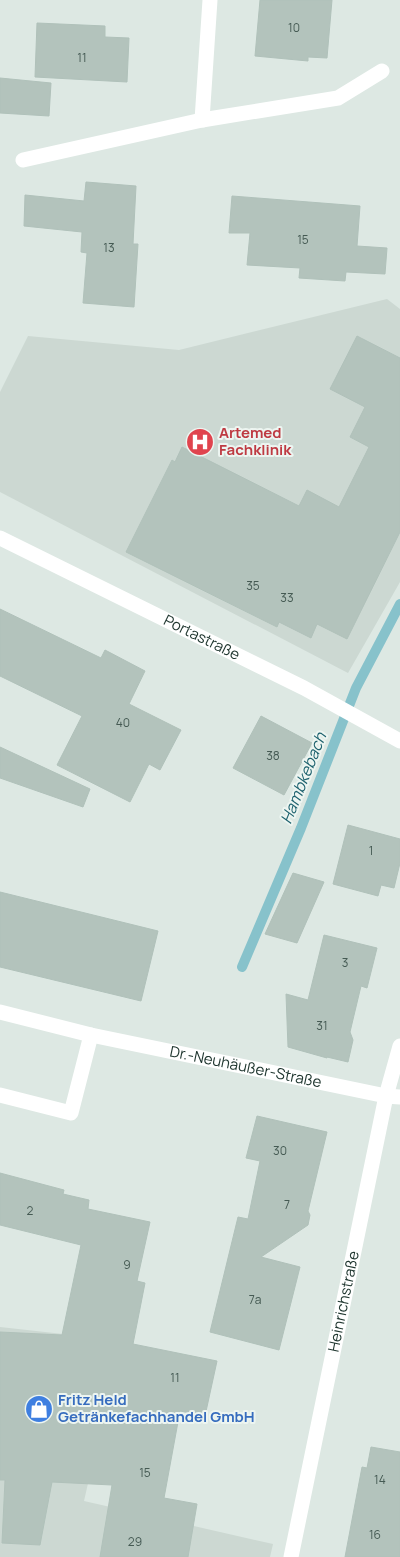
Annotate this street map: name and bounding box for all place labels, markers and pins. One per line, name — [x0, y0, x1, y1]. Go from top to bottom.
place label: Artemed Fachklinik — [219, 422, 292, 460]
hospital icon: Artemed Fachklinik — [185, 427, 215, 457]
place label: Fritz Held Getränkefachhandel GmbH — [58, 1389, 255, 1427]
shop icon: Fritz Held Getränkefachhandel GmbH — [24, 1394, 54, 1424]

